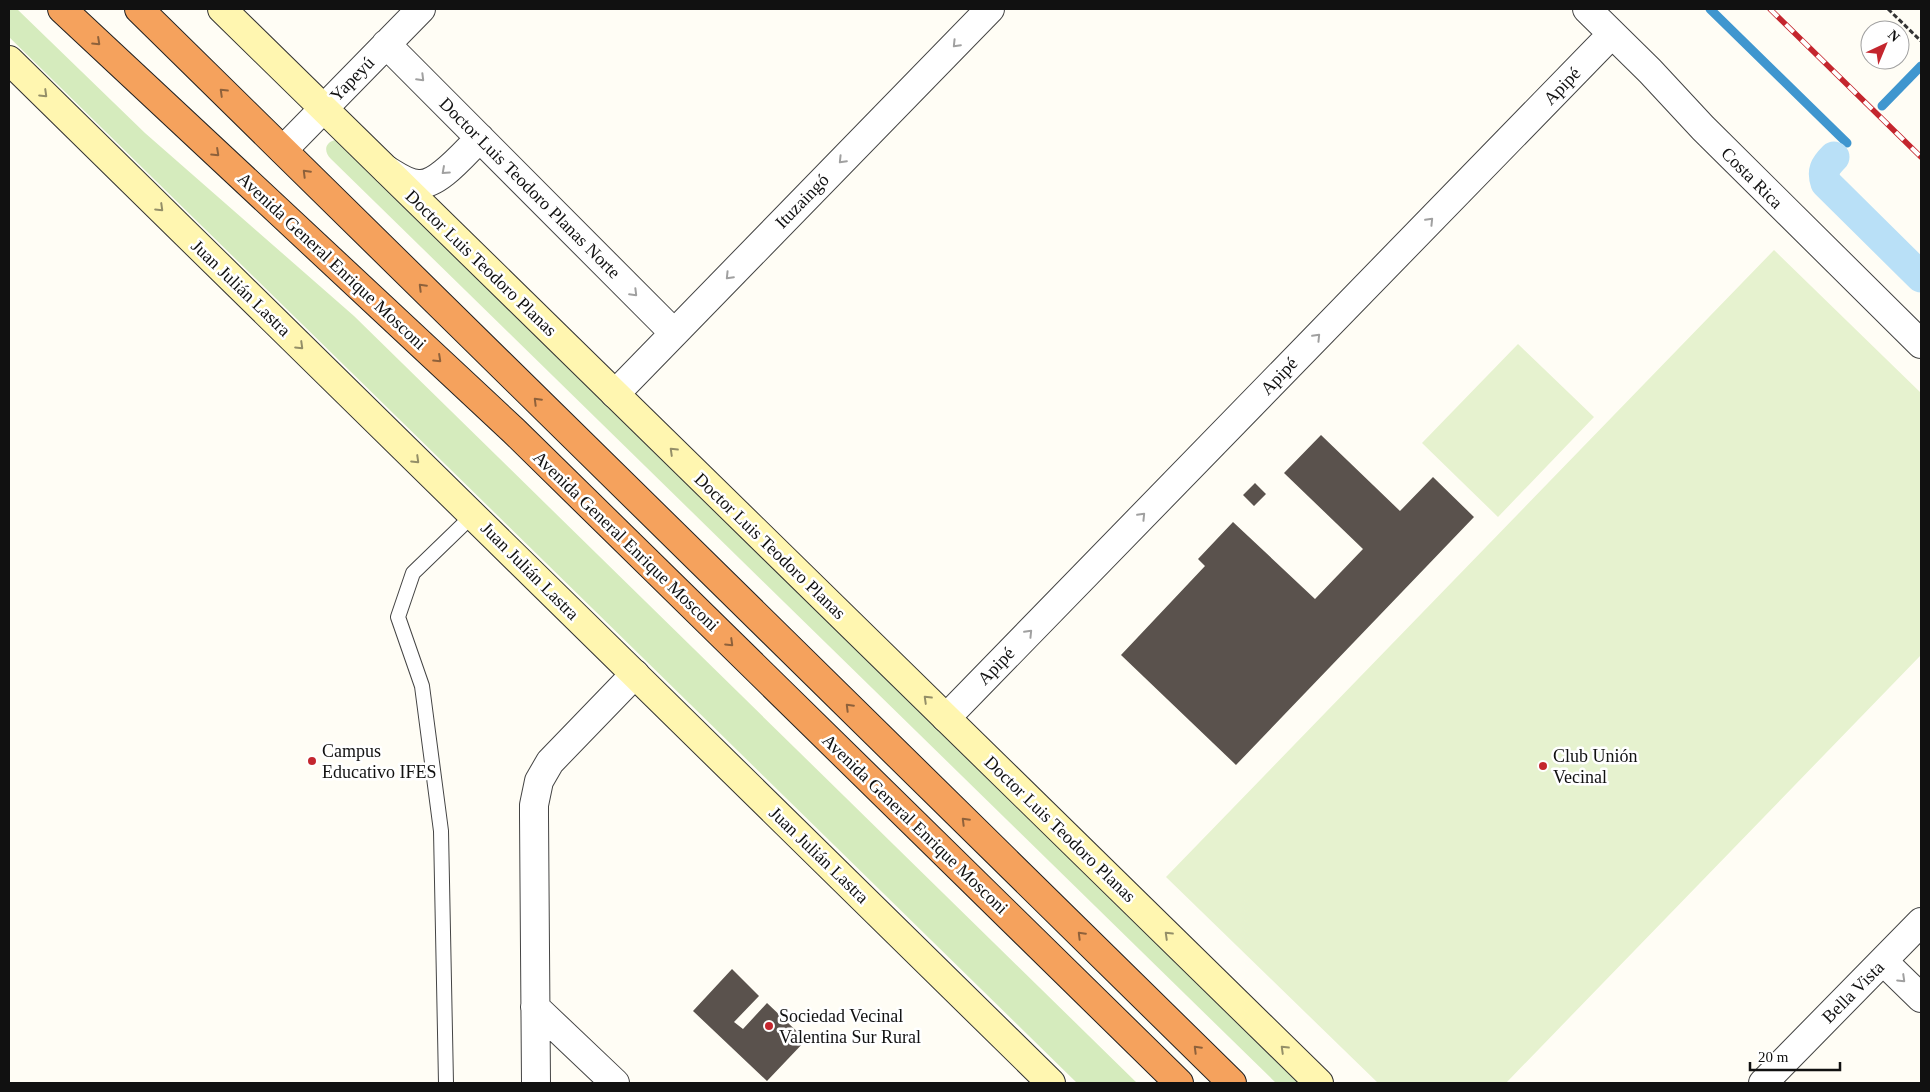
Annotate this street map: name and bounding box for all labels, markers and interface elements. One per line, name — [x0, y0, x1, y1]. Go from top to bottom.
north arrow — [1860, 20, 1910, 70]
text: N — [1885, 27, 1903, 45]
one-way arrow — [91, 36, 100, 45]
one-way arrow — [953, 38, 962, 47]
street label: Yapeyú — [326, 53, 378, 105]
street label: Apipé — [1540, 63, 1584, 109]
one-way arrow — [415, 73, 424, 82]
one-way arrow — [38, 88, 47, 97]
one-way arrow — [220, 88, 229, 97]
street label: Doctor Luis Teodoro Planas Norte — [435, 93, 625, 283]
street label: Costa Rica — [1717, 143, 1787, 213]
one-way arrow — [210, 147, 219, 156]
one-way arrow — [839, 154, 848, 163]
one-way arrow — [441, 166, 450, 175]
street label: Avenida General Enrique Mosconi — [234, 168, 430, 354]
one-way arrow — [303, 169, 312, 178]
street label: Ituzaingó — [771, 170, 833, 232]
street label: Doctor Luis Teodoro Planas — [401, 185, 561, 341]
one-way arrow — [154, 202, 163, 211]
one-way arrow — [1424, 218, 1433, 227]
street label: Juan Julián Lastra — [187, 236, 295, 340]
one-way arrow — [726, 271, 735, 280]
one-way arrow — [418, 284, 427, 293]
one-way arrow — [628, 287, 637, 296]
one-way arrow — [1311, 334, 1320, 343]
one-way arrow — [295, 340, 304, 349]
one-way arrow — [432, 353, 441, 362]
street label: Apipé — [1257, 353, 1301, 399]
one-way arrow — [534, 398, 543, 407]
street label: Avenida General Enrique Mosconi — [529, 447, 723, 635]
one-way arrow — [670, 448, 679, 457]
one-way arrow — [411, 454, 420, 463]
street label: Doctor Luis Teodoro Planas — [690, 469, 850, 623]
one-way arrow — [1136, 513, 1145, 522]
street label: Juan Julián Lastra — [477, 518, 583, 624]
one-way arrow — [1023, 629, 1032, 638]
one-way arrow — [724, 637, 733, 646]
street label: Apipé — [974, 643, 1018, 689]
one-way arrow — [924, 696, 933, 705]
one-way arrow — [846, 704, 855, 713]
street label: Avenida General Enrique Mosconi — [818, 730, 1012, 918]
place label: Campus Educativo IFES — [322, 741, 437, 782]
place label: Club Unión Vecinal — [1553, 746, 1638, 787]
street label: Doctor Luis Teodoro Planas — [980, 752, 1140, 906]
marker: Campus Educativo IFES — [306, 755, 318, 767]
marker: Club Unión Vecinal — [1537, 760, 1549, 772]
street label: Juan Julián Lastra — [765, 803, 873, 907]
one-way arrow — [962, 818, 971, 827]
one-way arrow — [1078, 932, 1087, 941]
one-way arrow — [1165, 932, 1174, 941]
street label: Bella Vista — [1818, 957, 1888, 1027]
one-way arrow — [1897, 974, 1906, 983]
place label: Sociedad Vecinal Valentina Sur Rural — [779, 1006, 921, 1047]
marker: Sociedad Vecinal Valentina Sur Rural — [763, 1020, 775, 1032]
scale bar — [1750, 1040, 1840, 1072]
one-way arrow — [1194, 1046, 1203, 1055]
one-way arrow — [1281, 1046, 1290, 1055]
text: 20 m — [1758, 1049, 1789, 1065]

